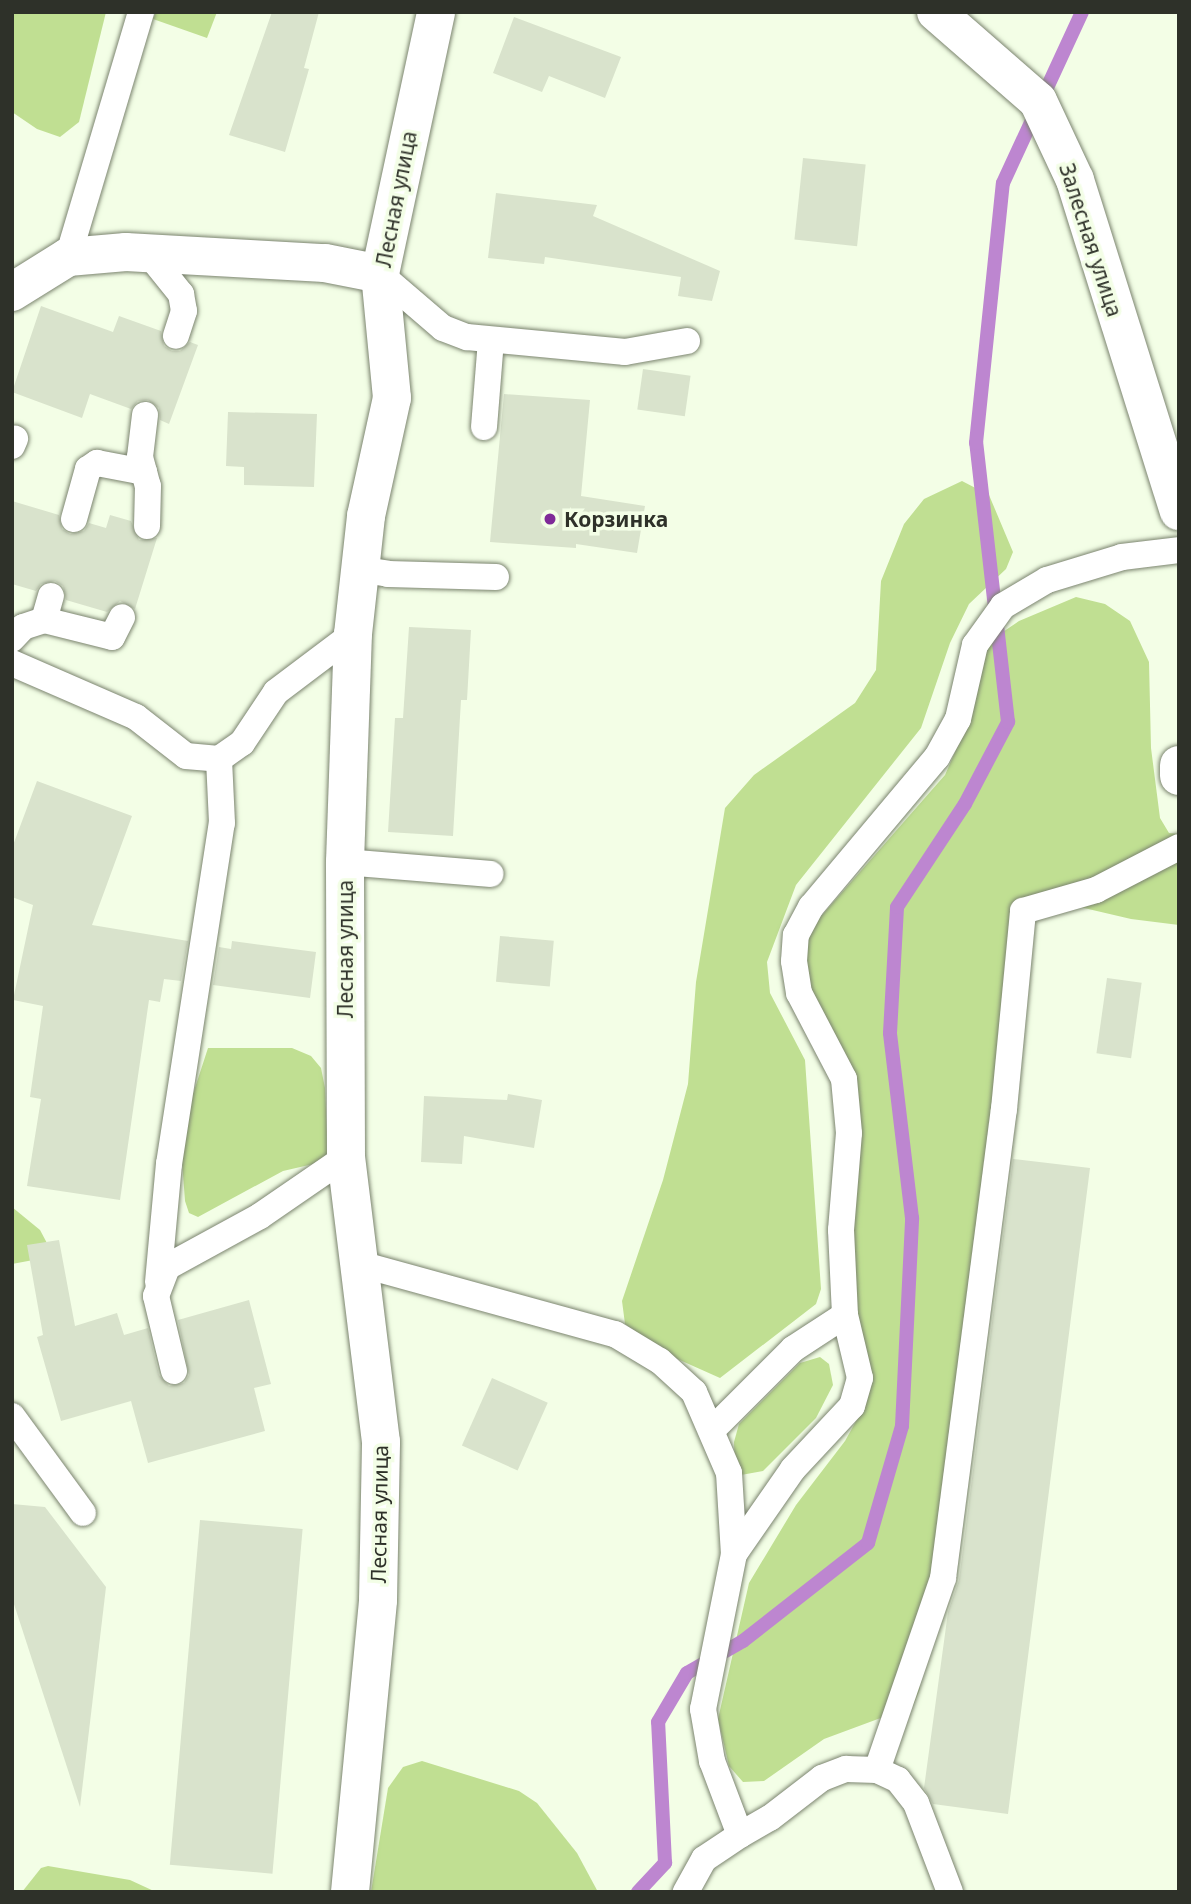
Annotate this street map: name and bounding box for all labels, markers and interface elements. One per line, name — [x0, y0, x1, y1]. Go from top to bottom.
street label: Лесная улица — [370, 129, 422, 269]
street label: Залесная улица — [1054, 160, 1128, 320]
place label: Корзинка — [564, 506, 668, 532]
marker: Корзинка — [542, 511, 558, 527]
street label: Лесная улица — [332, 880, 358, 1018]
street label: Лесная улица — [365, 1445, 393, 1583]

